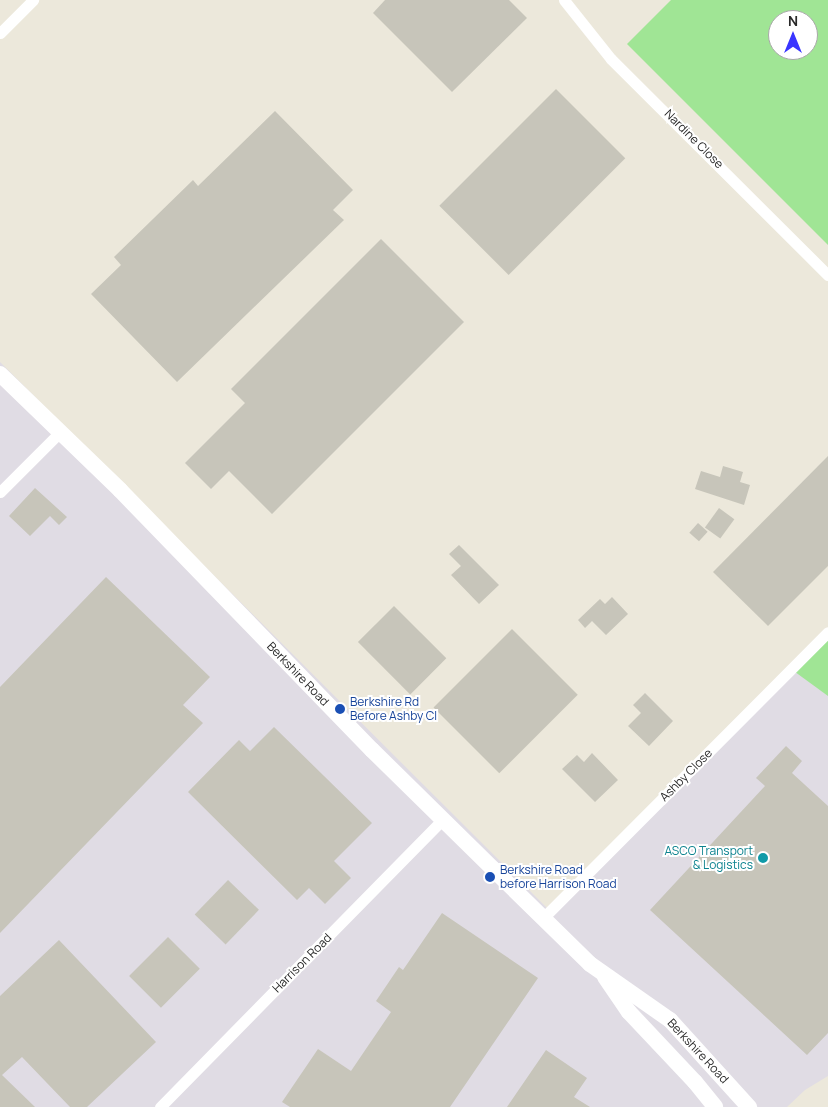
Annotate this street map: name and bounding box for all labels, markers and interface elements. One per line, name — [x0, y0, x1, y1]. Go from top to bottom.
north arrow — [768, 10, 818, 60]
text: N — [788, 11, 798, 30]
street label: Nardine Close — [662, 107, 726, 171]
street label: Berkshire Road — [264, 639, 332, 709]
place label: Berkshire Rd Before Ashby Cl — [350, 695, 437, 723]
marker: Berkshire Rd Before Ashby Cl — [334, 703, 346, 715]
street label: Ashby Close — [657, 746, 715, 804]
place label: ASCO Transport & Logistics — [665, 844, 753, 872]
marker: ASCO Transport & Logistics — [757, 852, 769, 864]
place label: Berkshire Road before Harrison Road — [500, 863, 617, 891]
marker: Berkshire Road before Harrison Road — [484, 871, 496, 883]
street label: Harrison Road — [269, 930, 335, 996]
street label: Berkshire Road — [664, 1016, 732, 1086]

